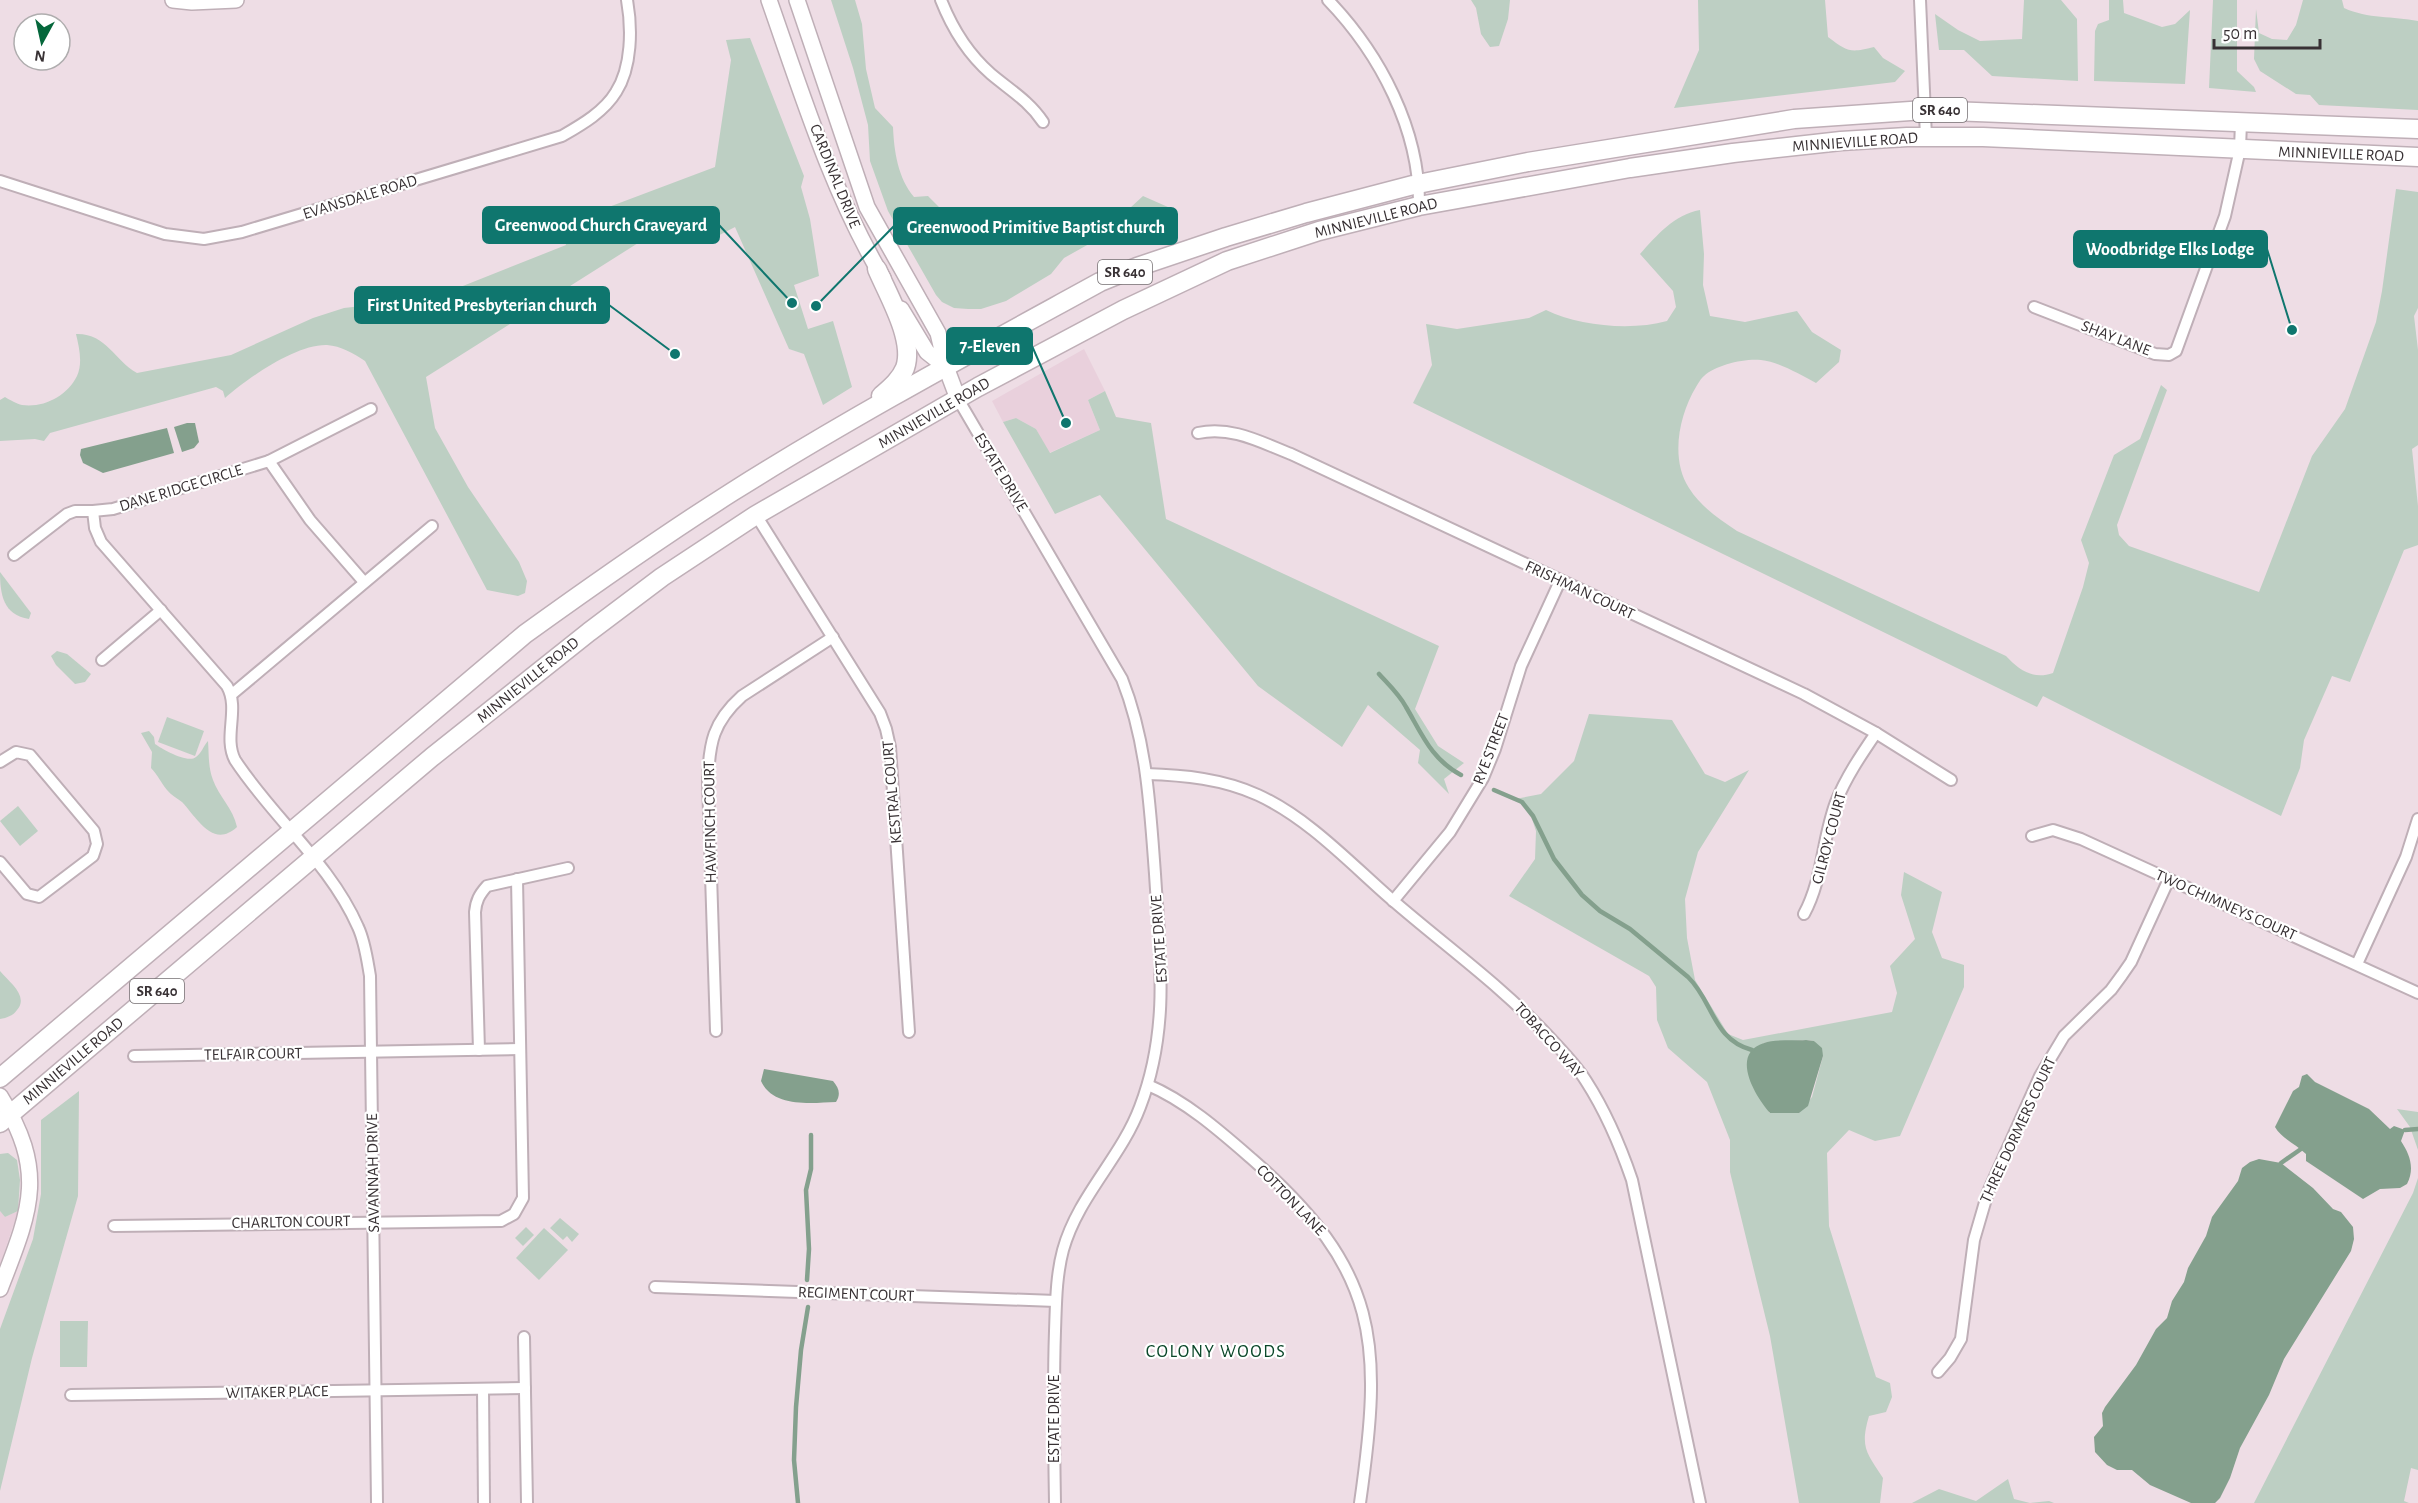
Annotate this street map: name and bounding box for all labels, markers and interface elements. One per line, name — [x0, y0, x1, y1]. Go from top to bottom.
north arrow — [12, 12, 72, 72]
scale bar — [2214, 12, 2320, 50]
text: 50 m — [2223, 25, 2257, 43]
text: N — [33, 47, 47, 65]
road number: SR 640 — [1913, 98, 1967, 122]
street label: CARDINAL DRIVE — [807, 122, 863, 230]
street label: MINNIEVILLE ROAD — [1792, 130, 1918, 154]
street label: MINNIEVILLE ROAD — [2278, 144, 2404, 164]
street label: EVANSDALE ROAD — [301, 172, 419, 222]
street label: MINNIEVILLE ROAD — [1313, 195, 1439, 241]
callout: Greenwood Church Graveyard — [483, 207, 719, 243]
callout: Greenwood Primitive Baptist church — [894, 208, 1177, 244]
text: Greenwood Church Graveyard — [495, 217, 708, 235]
text: Greenwood Primitive Baptist church — [907, 219, 1165, 237]
callout: Woodbridge Elks Lodge — [2074, 231, 2267, 267]
text: Woodbridge Elks Lodge — [2086, 241, 2254, 259]
road number: SR 640 — [1098, 260, 1152, 284]
callout: First United Presbyterian church — [355, 287, 609, 323]
text: First United Presbyterian church — [367, 297, 597, 315]
street label: SHAY LANE — [2079, 318, 2153, 359]
callout: 7-Eleven — [947, 328, 1032, 364]
text: 7-Eleven — [959, 338, 1021, 356]
street label: MINNIEVILLE ROAD — [875, 375, 993, 451]
street label: ESTATE DRIVE — [971, 430, 1031, 514]
street label: DANE RIDGE CIRCLE — [117, 462, 245, 514]
street label: FRISHMAN COURT — [1523, 558, 1637, 622]
street label: MINNIEVILLE ROAD — [474, 634, 582, 726]
street label: RYE STREET — [1470, 711, 1512, 787]
street label: KESTRAL COURT — [880, 740, 904, 844]
street label: HAWFINCH COURT — [701, 760, 719, 883]
street label: GILROY COURT — [1809, 790, 1849, 886]
street label: TWO CHIMNEYS COURT — [2153, 867, 2299, 943]
street label: ESTATE DRIVE — [1148, 894, 1170, 984]
road number: SR 640 — [130, 979, 184, 1003]
street label: TOBACCO WAY — [1511, 999, 1587, 1081]
street label: MINNIEVILLE ROAD — [20, 1014, 126, 1108]
street label: TELFAIR COURT — [204, 1045, 302, 1063]
street label: THREE DORMERS COURT — [1977, 1054, 2059, 1205]
street label: SAVANNAH DRIVE — [364, 1113, 382, 1233]
street label: COTTON LANE — [1254, 1162, 1329, 1239]
street label: CHARLTON COURT — [231, 1213, 351, 1231]
street label: REGIMENT COURT — [798, 1284, 915, 1304]
district label: COLONY WOODS — [1146, 1343, 1286, 1361]
street label: ESTATE DRIVE — [1046, 1374, 1062, 1463]
street label: WITAKER PLACE — [226, 1383, 329, 1401]

